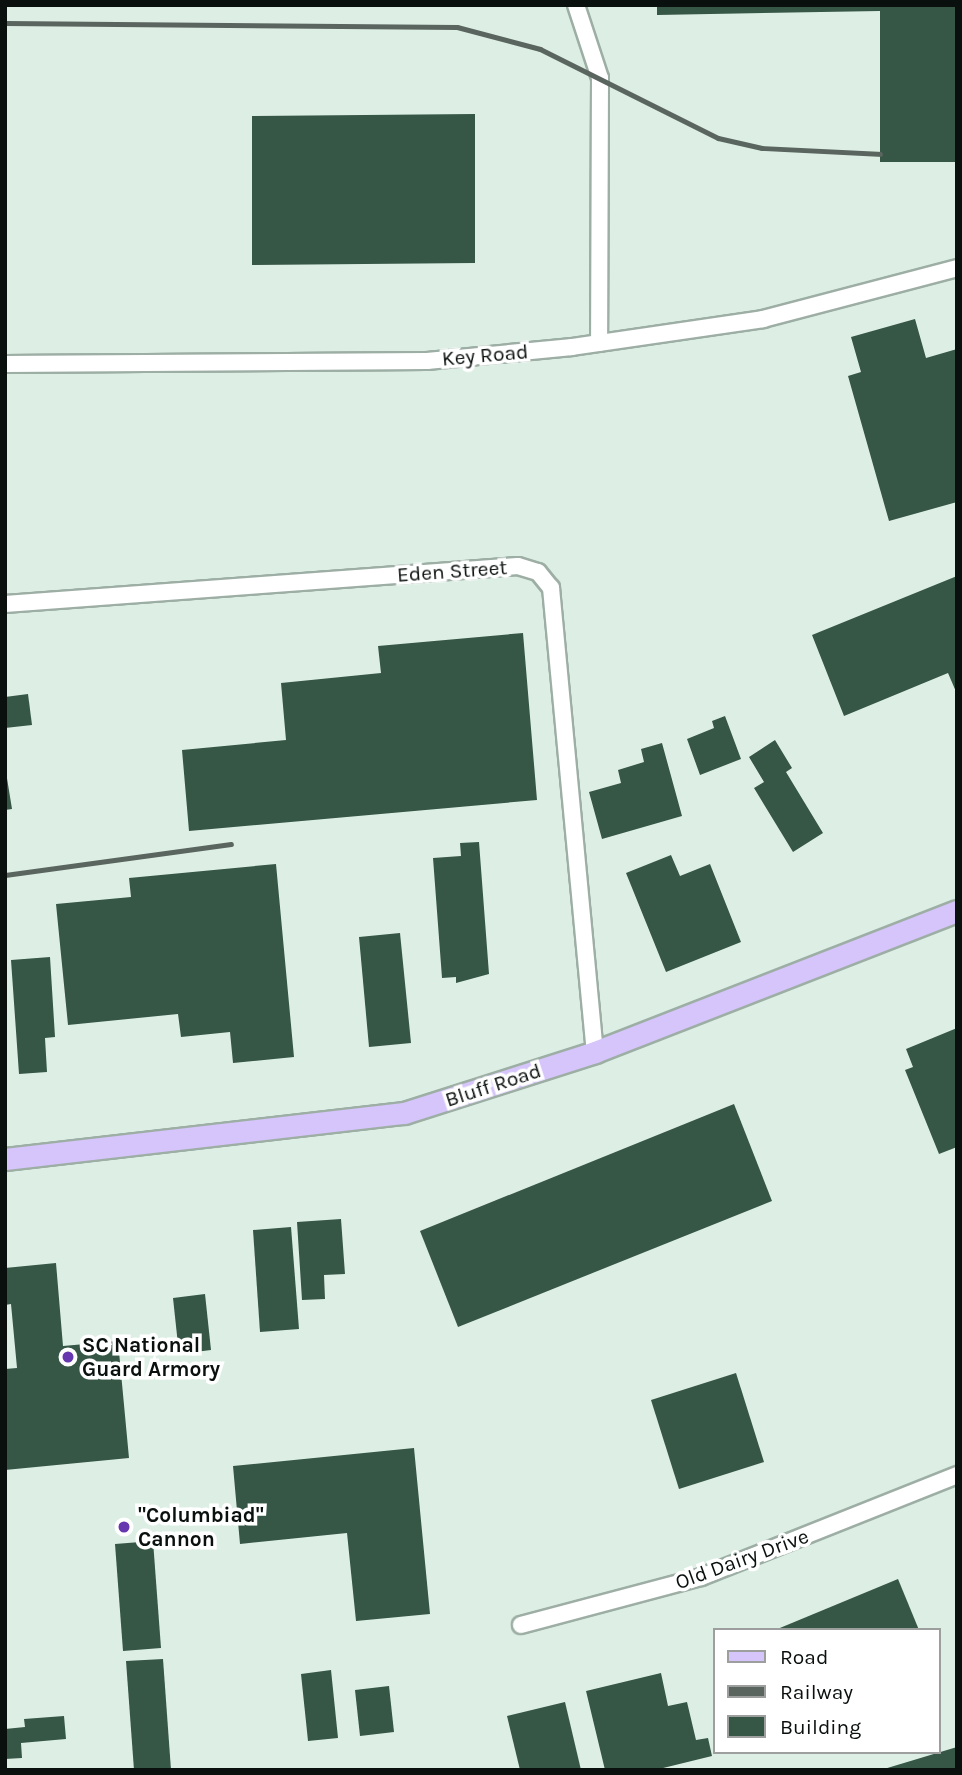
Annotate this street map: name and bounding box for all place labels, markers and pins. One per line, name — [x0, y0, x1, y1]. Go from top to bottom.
place label: SC National Guard Armory — [82, 1332, 220, 1382]
marker: SC National Guard Armory — [60, 1349, 76, 1365]
place label: "Columbiad" Cannon — [138, 1502, 264, 1552]
marker: "Columbiad" Cannon — [116, 1519, 132, 1535]

